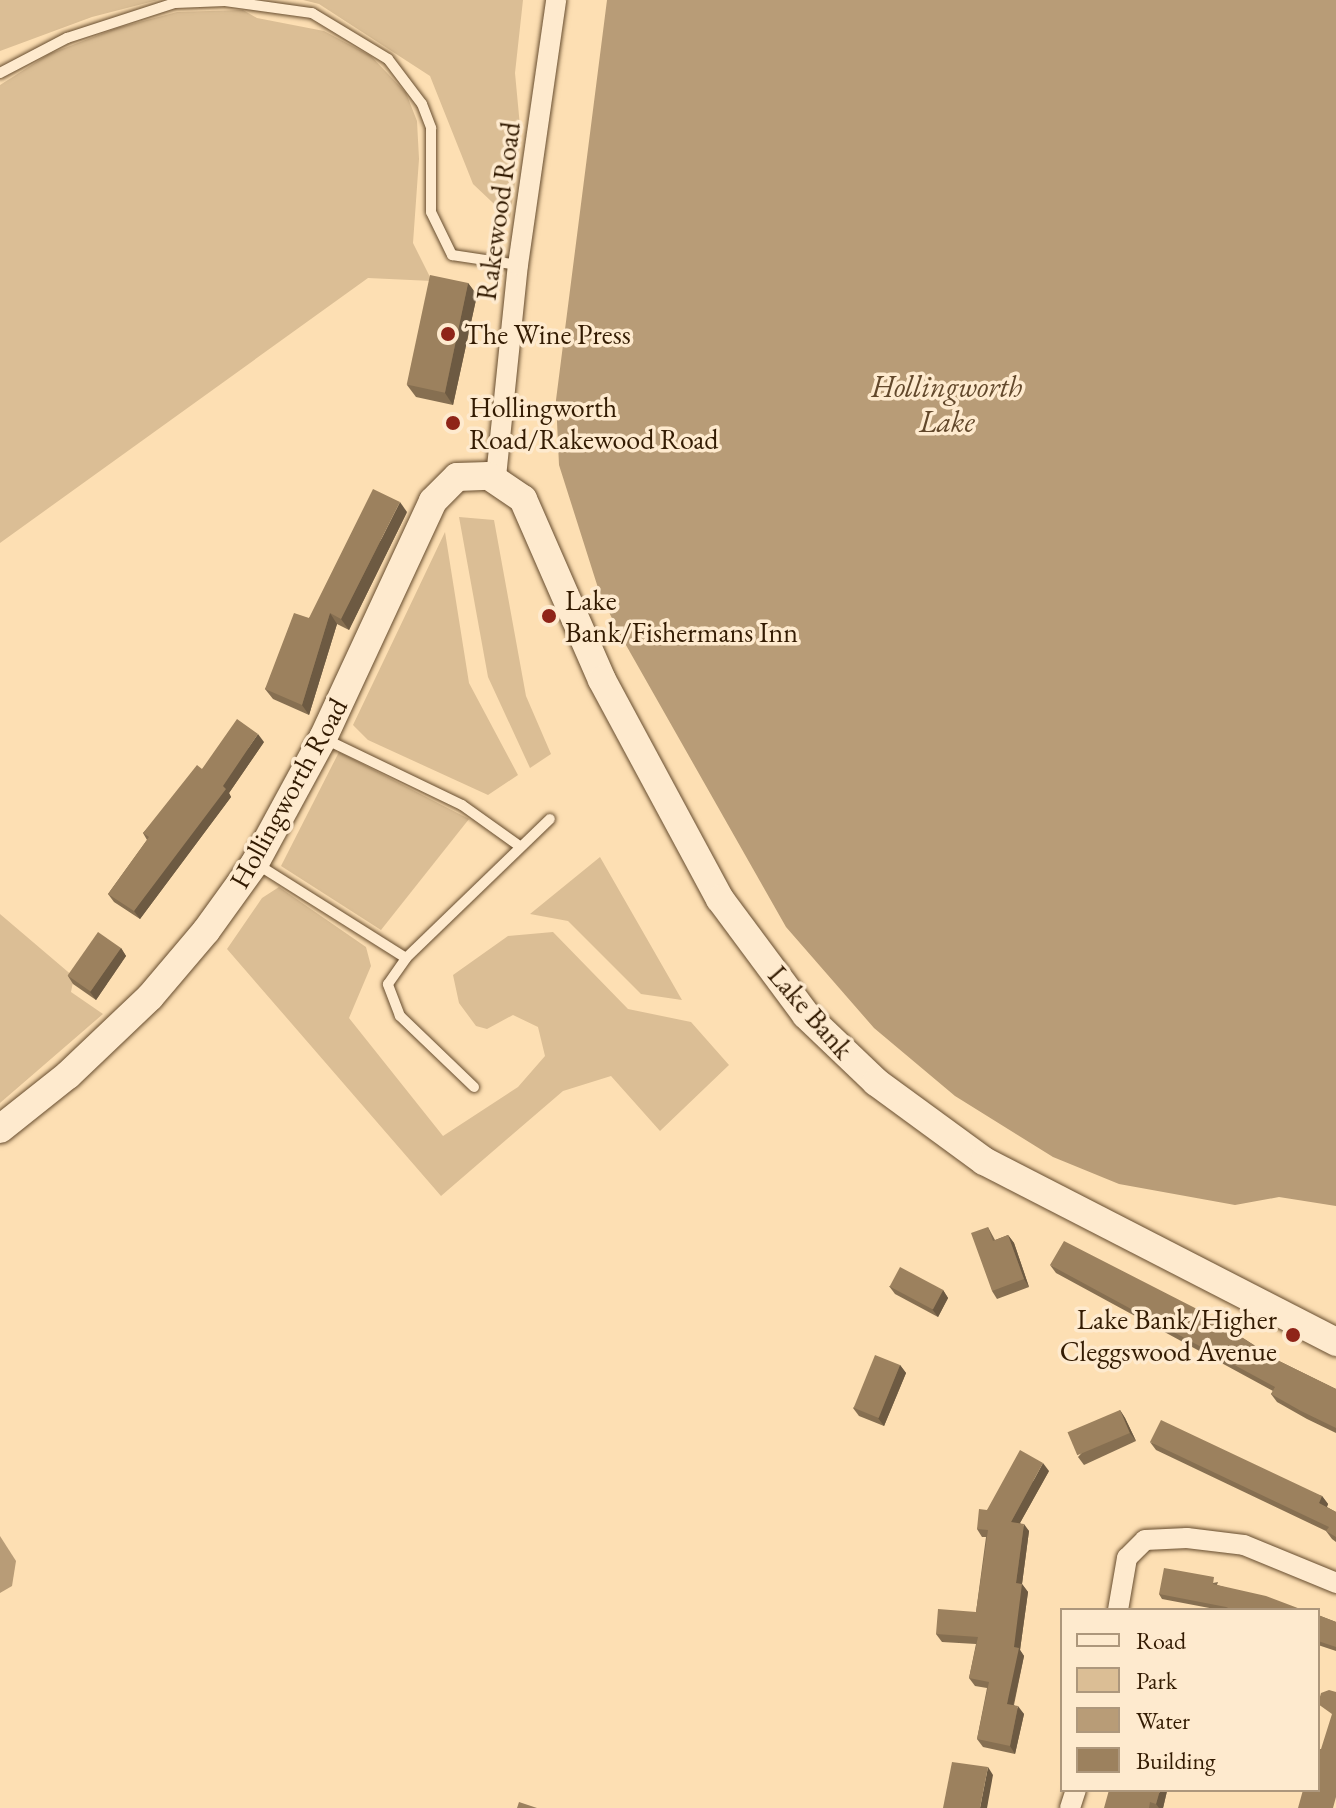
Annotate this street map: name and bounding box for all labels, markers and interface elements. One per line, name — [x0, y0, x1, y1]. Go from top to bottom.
street label: Rakewood Road — [469, 120, 527, 302]
place label: The Wine Press — [464, 317, 631, 351]
marker: The Wine Press — [439, 325, 457, 343]
water label: Hollingworth Lake — [872, 369, 1022, 440]
place label: Hollingworth Road/Rakewood Road — [469, 390, 719, 456]
marker: Hollingworth Road/Rakewood Road — [444, 414, 462, 432]
place label: Lake Bank/Fishermans Inn — [565, 583, 798, 649]
marker: Lake Bank/Fishermans Inn — [540, 607, 558, 625]
street label: Hollingworth Road — [222, 692, 354, 894]
street label: Lake Bank — [761, 958, 861, 1066]
place label: Lake Bank/Higher Cleggswood Avenue — [1060, 1302, 1277, 1368]
marker: Lake Bank/Higher Cleggswood Avenue — [1284, 1326, 1302, 1344]
legend — [1060, 1608, 1320, 1792]
text: Road — [1136, 1625, 1186, 1656]
text: Park — [1136, 1665, 1177, 1696]
text: Water — [1136, 1705, 1190, 1736]
text: Building — [1136, 1745, 1216, 1776]

